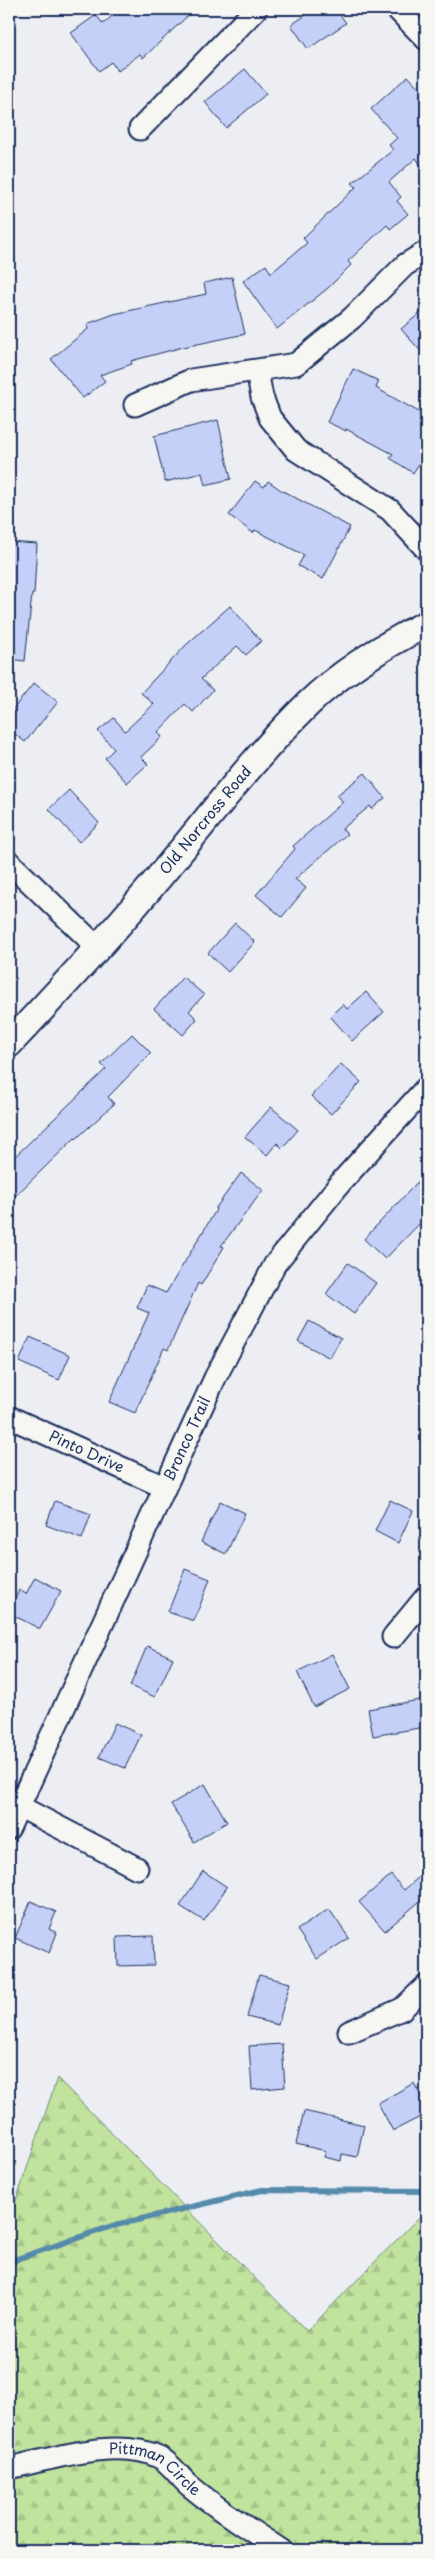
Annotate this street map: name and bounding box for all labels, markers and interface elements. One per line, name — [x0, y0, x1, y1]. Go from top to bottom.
street label: Old Norcross Road — [153, 760, 256, 879]
street label: Bronco Trail — [156, 1392, 215, 1484]
street label: Pinto Drive — [46, 1424, 128, 1478]
street label: Pittman Circle — [109, 2436, 206, 2501]

